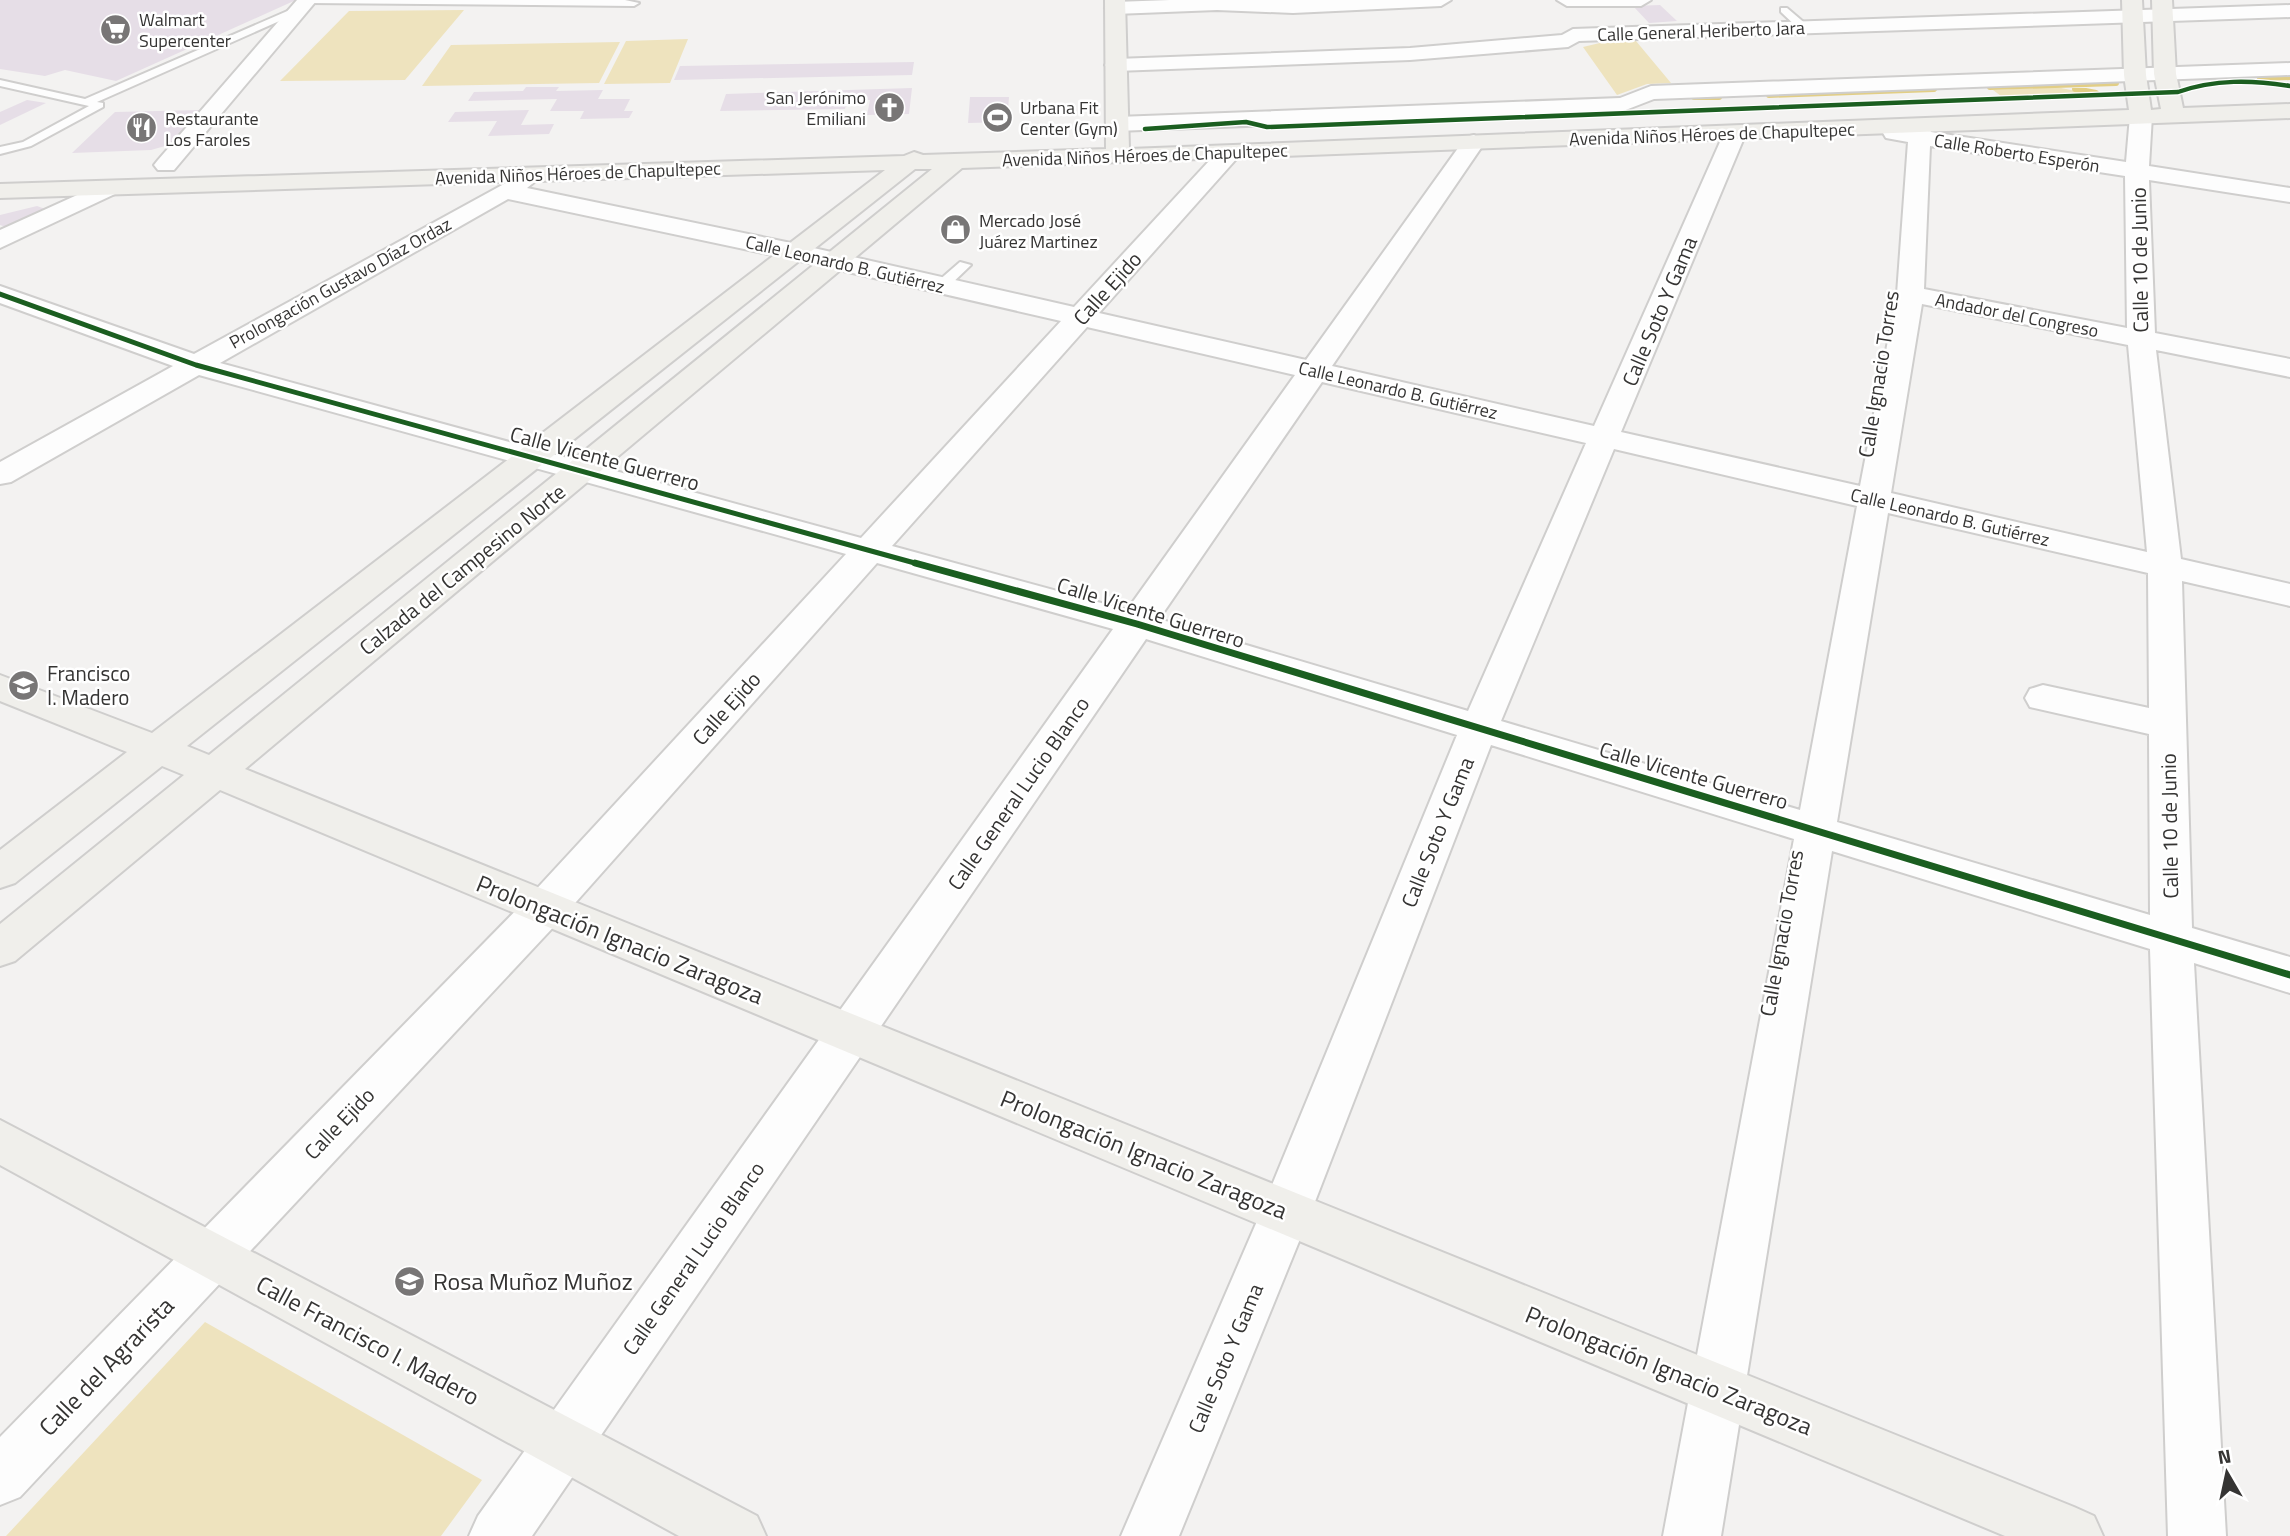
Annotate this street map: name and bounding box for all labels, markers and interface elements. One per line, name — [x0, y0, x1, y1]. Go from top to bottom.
place label: Walmart Supercenter — [139, 6, 231, 54]
supermarket icon: Walmart Supercenter — [99, 12, 133, 46]
street label: Calle General Heriberto Jara — [1597, 14, 1805, 48]
place label: San Jerónimo Emiliani — [766, 84, 866, 132]
church icon: San Jerónimo Emiliani — [872, 90, 906, 124]
place label: Urbana Fit Center (Gym) — [1020, 94, 1118, 142]
sports icon: Urbana Fit Center (Gym) — [980, 100, 1014, 134]
place label: Restaurante Los Faroles — [165, 105, 259, 153]
restaurant icon: Restaurante Los Faroles — [125, 111, 159, 145]
street label: Avenida Niños Héroes de Chapultepec — [1569, 116, 1855, 152]
street label: Calle Roberto Esperón — [1932, 127, 2102, 179]
street label: Avenida Niños Héroes de Chapultepec — [1002, 137, 1288, 173]
street label: Avenida Niños Héroes de Chapultepec — [435, 155, 721, 191]
street label: Calle 10 de Junio — [2122, 187, 2156, 333]
place label: Mercado José Juárez Martinez — [979, 207, 1098, 255]
street label: Prolongación Gustavo Díaz Ordaz — [224, 211, 456, 355]
shop icon: Mercado José Juárez Martinez — [939, 213, 973, 247]
street label: Calle Leonardo B. Gutiérrez — [743, 228, 947, 300]
street label: Calle Soto Y Gama — [1613, 231, 1705, 391]
street label: Calle Ejido — [1065, 244, 1149, 332]
street label: Andador del Congreso — [1933, 286, 2101, 344]
street label: Calle Ignacio Torres — [1849, 288, 1907, 460]
street label: Calle Leonardo B. Gutiérrez — [1296, 354, 1500, 426]
street label: Calle Vicente Guerrero — [507, 417, 703, 499]
street label: Calzada del Campesino Norte — [352, 476, 572, 662]
street label: Calle Leonardo B. Gutiérrez — [1848, 481, 2052, 553]
street label: Calle Vicente Guerrero — [1053, 568, 1249, 656]
place label: Francisco I. Madero — [47, 657, 130, 713]
street label: Calle Ejido — [684, 664, 768, 752]
school or university icon: Francisco I. Madero — [7, 668, 41, 702]
street label: Calle General Lucio Blanco — [939, 690, 1097, 896]
street label: Calle Vicente Guerrero — [1596, 733, 1792, 817]
street label: Calle Soto Y Gama — [1392, 751, 1482, 912]
street label: Calle 10 de Junio — [2152, 753, 2186, 899]
street label: Calle Ignacio Torres — [1751, 847, 1811, 1019]
street label: Prolongación Ignacio Zaragoza — [471, 865, 769, 1013]
street label: Calle Ejido — [296, 1080, 382, 1166]
street label: Prolongación Ignacio Zaragoza — [995, 1080, 1293, 1228]
street label: Calle General Lucio Blanco — [614, 1155, 772, 1361]
place label: Rosa Muñoz Muñoz — [433, 1263, 633, 1299]
school or university icon: Rosa Muñoz Muñoz — [393, 1264, 427, 1298]
street label: Calle Francisco I. Madero — [250, 1266, 486, 1414]
street label: Calle Soto Y Gama — [1179, 1278, 1271, 1438]
street label: Calle del Agrarista — [30, 1288, 182, 1444]
street label: Prolongación Ignacio Zaragoza — [1520, 1296, 1818, 1444]
north arrow — [2192, 1438, 2262, 1508]
text: N — [2215, 1440, 2233, 1471]

